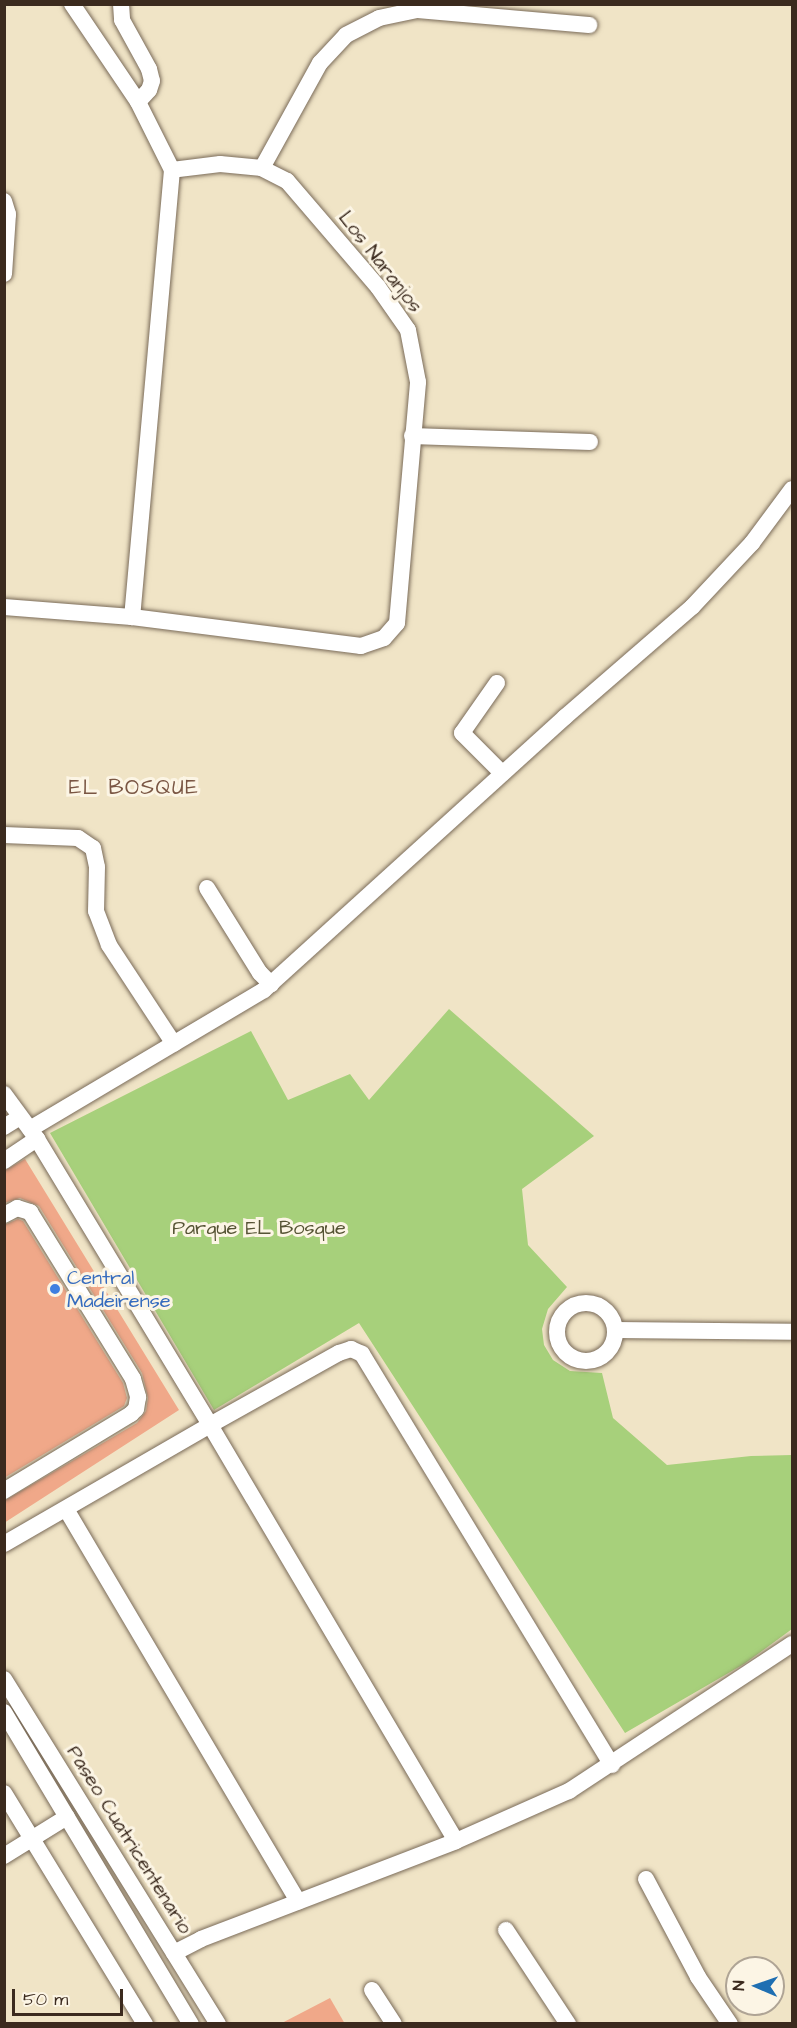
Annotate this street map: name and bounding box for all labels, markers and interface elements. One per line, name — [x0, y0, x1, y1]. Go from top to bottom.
street label: Los Naranjos — [333, 207, 427, 317]
district label: EL BOSQUE — [69, 775, 199, 801]
park label: Parque EL Bosque — [172, 1216, 346, 1240]
place label: Central Madeirense — [67, 1266, 171, 1313]
marker: Central Madeirense — [48, 1282, 62, 1296]
street label: Paseo Cuatricentenario — [61, 1741, 197, 1939]
north arrow — [725, 1956, 785, 2016]
scale bar — [15, 1977, 126, 2015]
text: N — [728, 1980, 750, 1991]
text: 50 m — [23, 1987, 68, 2012]

